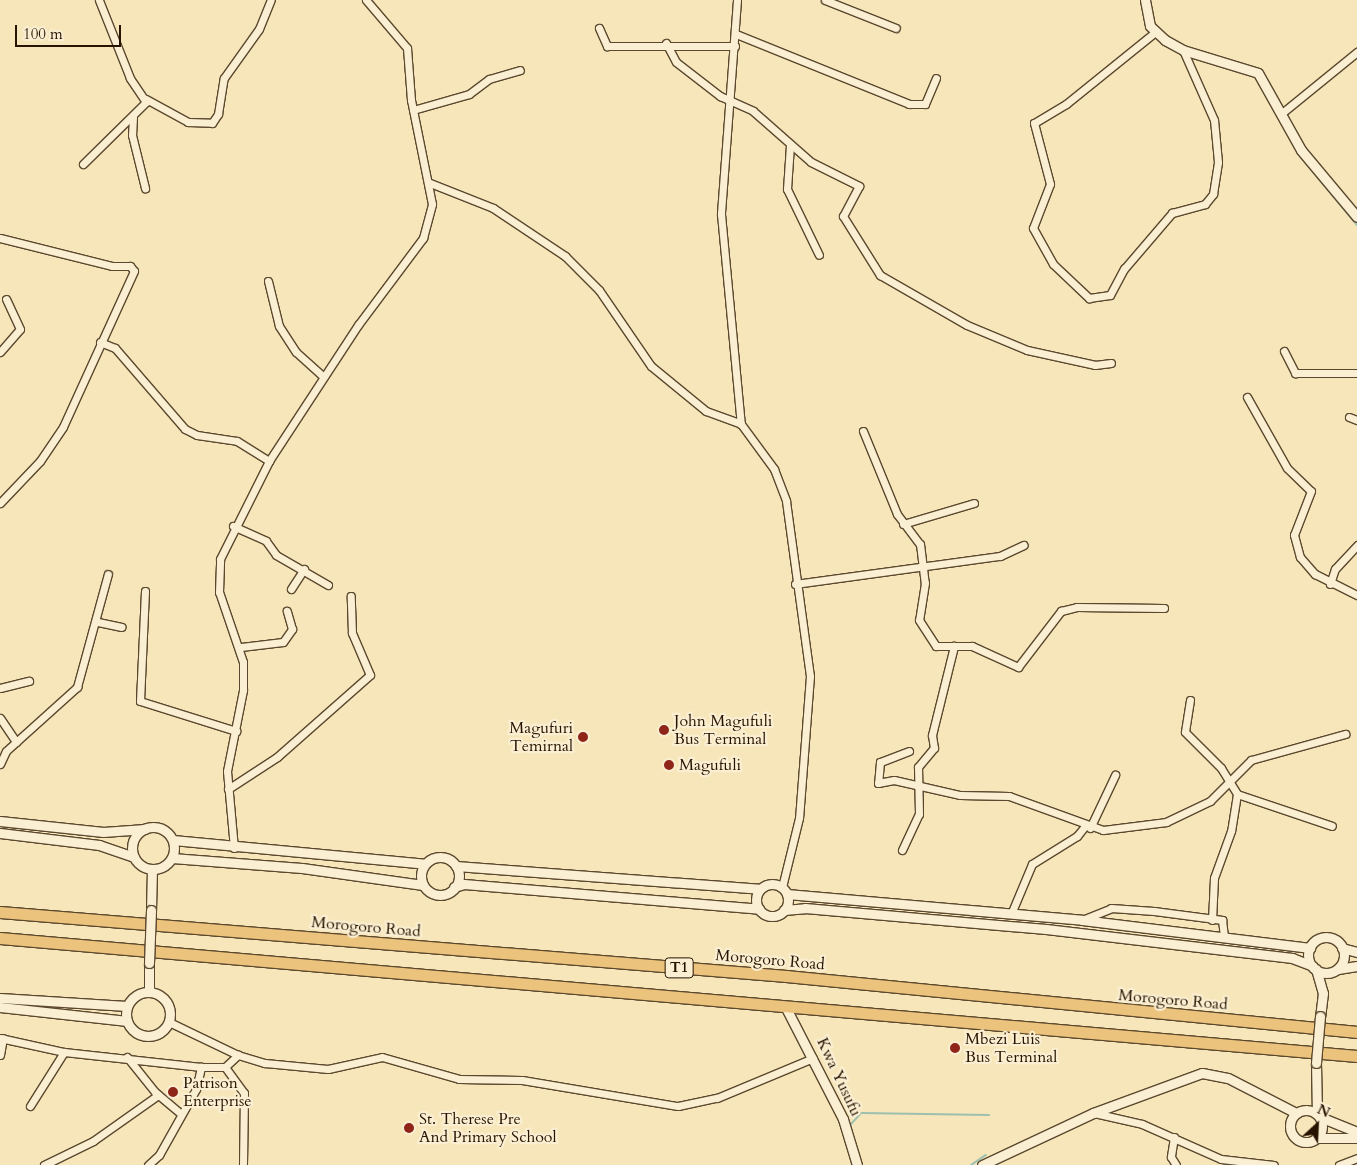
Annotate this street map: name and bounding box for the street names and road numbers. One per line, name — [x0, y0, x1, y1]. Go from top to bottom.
street label: Morogoro Road — [310, 913, 422, 941]
street label: Morogoro Road — [714, 946, 826, 974]
road number: T1 — [664, 956, 694, 980]
street label: Morogoro Road — [1117, 986, 1229, 1014]
street label: Kwa Yusufu — [812, 1035, 866, 1119]

